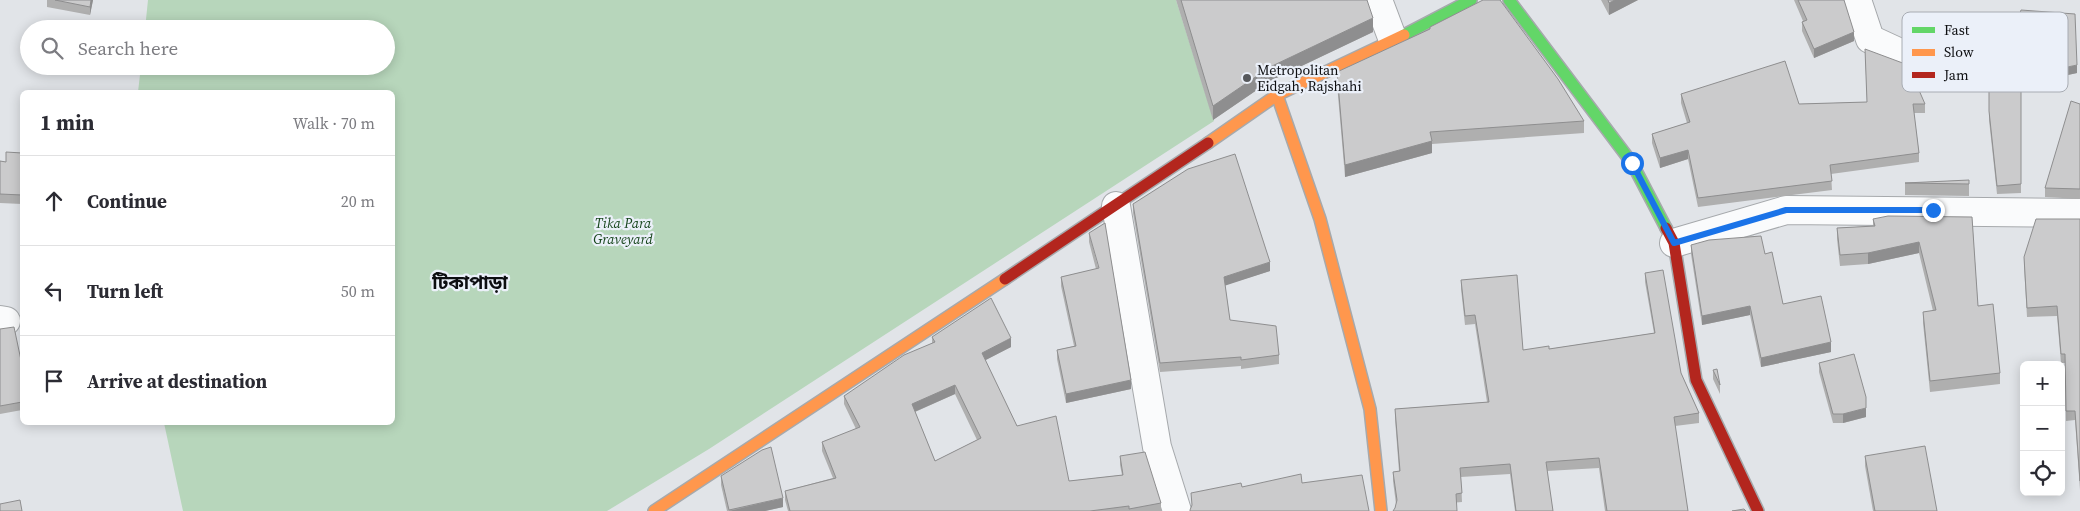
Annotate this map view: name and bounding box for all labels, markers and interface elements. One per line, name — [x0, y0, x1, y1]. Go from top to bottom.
legend — [1902, 12, 2068, 92]
search box — [20, 20, 395, 75]
text: Fast — [1944, 20, 1970, 40]
icon: search — [38, 34, 66, 62]
text: Search here — [78, 35, 178, 61]
text: Slow — [1944, 42, 1974, 62]
place label: Metropolitan Eidgah, Rajshahi — [1257, 60, 1362, 96]
text: Jam — [1943, 65, 1969, 85]
marker: Metropolitan Eidgah, Rajshahi — [1241, 72, 1253, 84]
text: 1 min — [40, 108, 95, 137]
text: Walk · 70 m — [293, 112, 375, 134]
route start — [1621, 152, 1644, 175]
icon: ahead — [40, 187, 68, 215]
text: Continue — [87, 188, 167, 214]
text: 20 m — [341, 190, 375, 212]
route end — [1922, 199, 1945, 222]
park label: Tika Para Graveyard — [593, 213, 653, 249]
district label: টিকাপাড়া — [431, 269, 508, 295]
icon: left — [40, 277, 68, 305]
text: Turn left — [87, 278, 163, 304]
text: 50 m — [341, 280, 375, 302]
map controls — [2020, 361, 2065, 496]
button: + — [2020, 361, 2065, 406]
icon: arrive — [40, 367, 68, 395]
text: Arrive at destination — [87, 368, 267, 394]
button: − — [2020, 406, 2065, 451]
button: locate — [2020, 451, 2065, 496]

